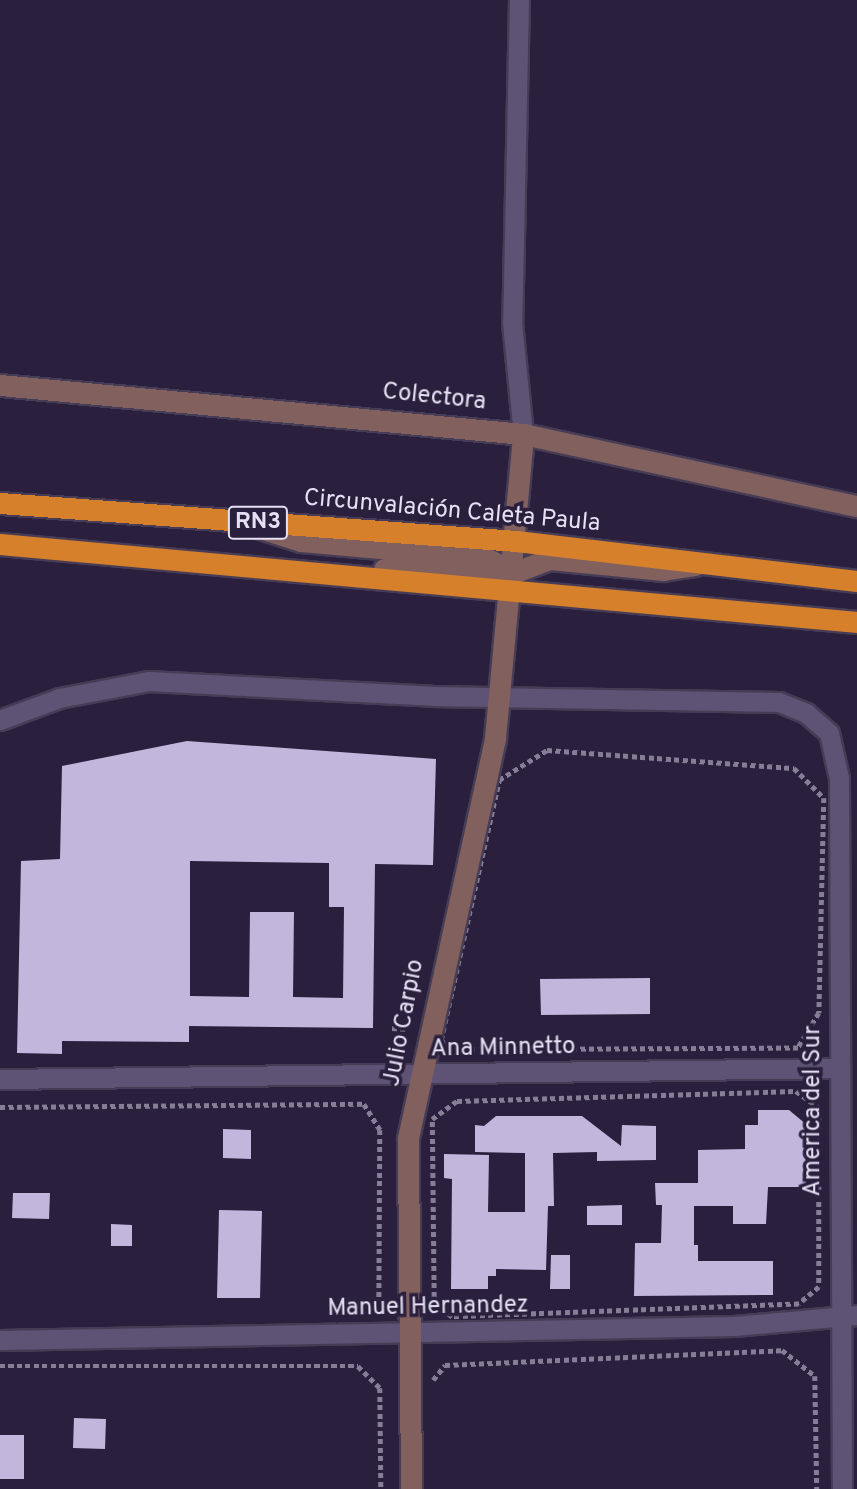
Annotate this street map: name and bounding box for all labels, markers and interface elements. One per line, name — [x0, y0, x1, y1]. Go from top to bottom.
street label: Colectora — [381, 378, 487, 418]
street label: Circunvalación Caleta Paula — [303, 485, 601, 539]
road number: RN3 — [226, 503, 290, 542]
street label: Julio Carpio — [379, 957, 431, 1089]
street label: America del Sur — [800, 1025, 828, 1197]
street label: Ana Minnetto — [430, 1033, 576, 1065]
street label: Manuel Hernandez — [327, 1292, 529, 1324]

